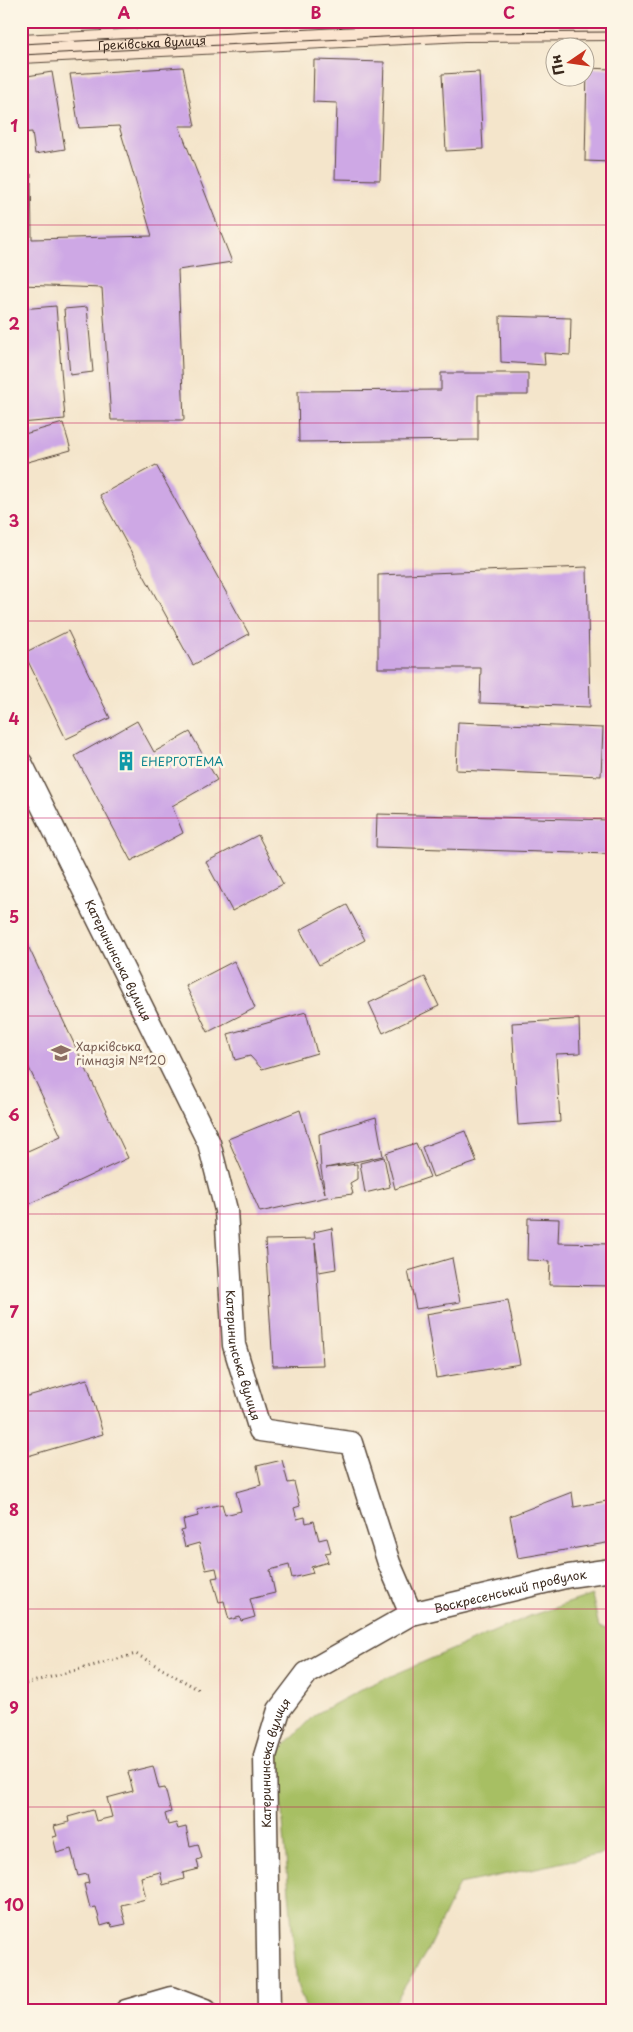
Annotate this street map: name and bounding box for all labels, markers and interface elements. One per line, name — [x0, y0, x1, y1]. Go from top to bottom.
text: A — [118, 0, 131, 24]
text: B — [311, 0, 322, 24]
text: C — [503, 0, 515, 24]
street label: Греківська вулиця — [97, 31, 206, 54]
north arrow — [546, 38, 596, 88]
text: Пн — [544, 53, 569, 77]
text: 1 — [10, 113, 18, 137]
text: 2 — [8, 311, 20, 335]
text: 3 — [9, 508, 19, 532]
text: 4 — [9, 706, 20, 730]
building icon: ЕНЕРГОТЕМА — [115, 750, 137, 772]
place label: ЕНЕРГОТЕМА — [141, 752, 223, 770]
street label: Катерининська вулиця — [81, 896, 156, 1024]
text: 5 — [9, 904, 19, 928]
place label: Харківська гімназія №120 — [76, 1037, 166, 1069]
school or university icon: Харківська гімназія №120 — [50, 1042, 72, 1064]
text: 6 — [8, 1102, 20, 1126]
street label: Катерининська вулиця — [222, 1289, 266, 1423]
text: 7 — [9, 1299, 19, 1323]
text: 8 — [9, 1497, 19, 1521]
street label: Воскресенський провулок — [432, 1565, 588, 1617]
street label: Катерининська вулиця — [256, 1694, 294, 1828]
text: 9 — [9, 1695, 19, 1719]
text: 10 — [4, 1892, 24, 1916]

